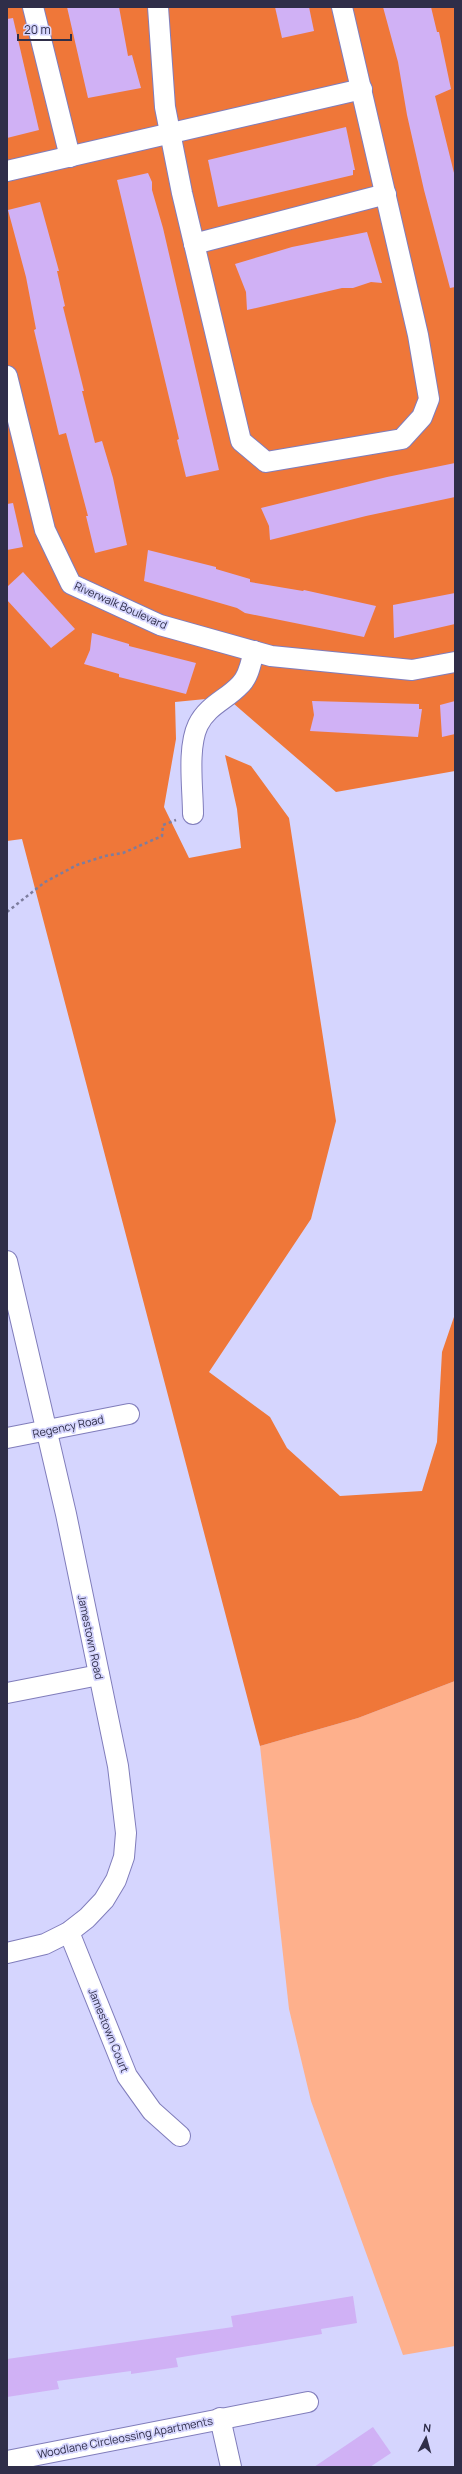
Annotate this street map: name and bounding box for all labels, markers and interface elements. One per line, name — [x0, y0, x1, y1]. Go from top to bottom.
scale bar — [18, 16, 71, 42]
text: 20 m — [24, 21, 51, 38]
street label: Riverwalk Boulevard — [72, 578, 170, 632]
street label: Regency Road — [31, 1411, 105, 1441]
street label: Jamestown Road — [75, 1593, 107, 1681]
street label: Jamestown Court — [85, 1986, 133, 2074]
street label: Woodlane Circleossing Apartments — [36, 2413, 214, 2461]
north arrow — [406, 2418, 446, 2458]
text: N — [422, 2420, 432, 2435]

